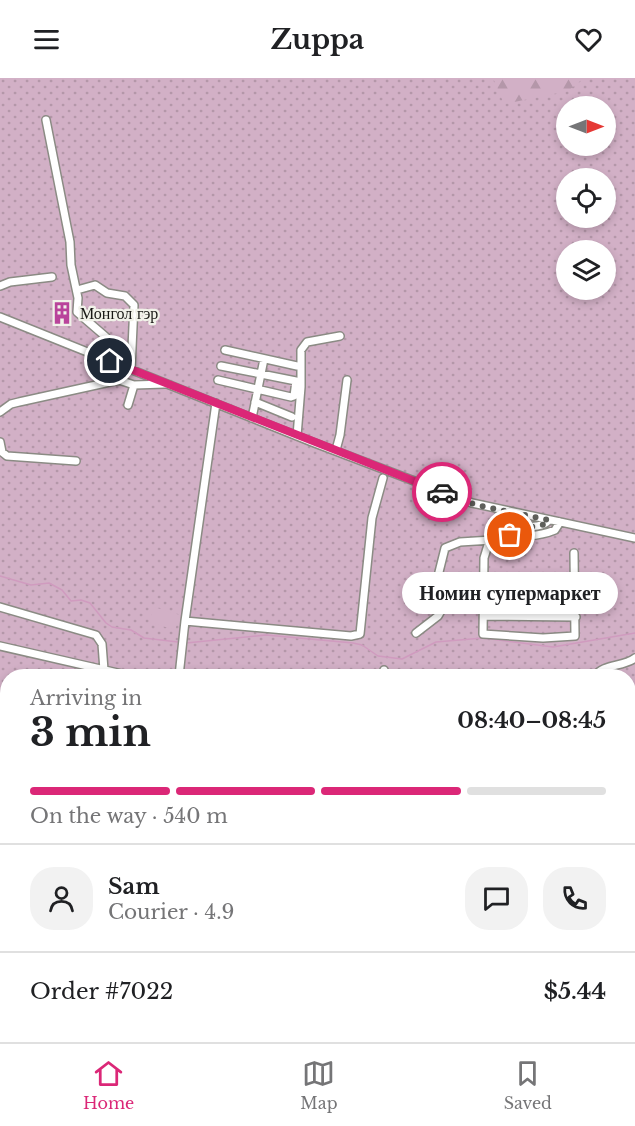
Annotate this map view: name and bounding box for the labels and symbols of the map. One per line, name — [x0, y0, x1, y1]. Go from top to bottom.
north arrow — [556, 96, 616, 156]
building icon: Монгол гэр — [49, 300, 75, 326]
place label: Монгол гэр — [80, 303, 158, 323]
pin — [84, 335, 135, 386]
courier — [412, 462, 472, 522]
pin — [484, 509, 535, 560]
callout: Номин супермаркет — [402, 571, 618, 613]

